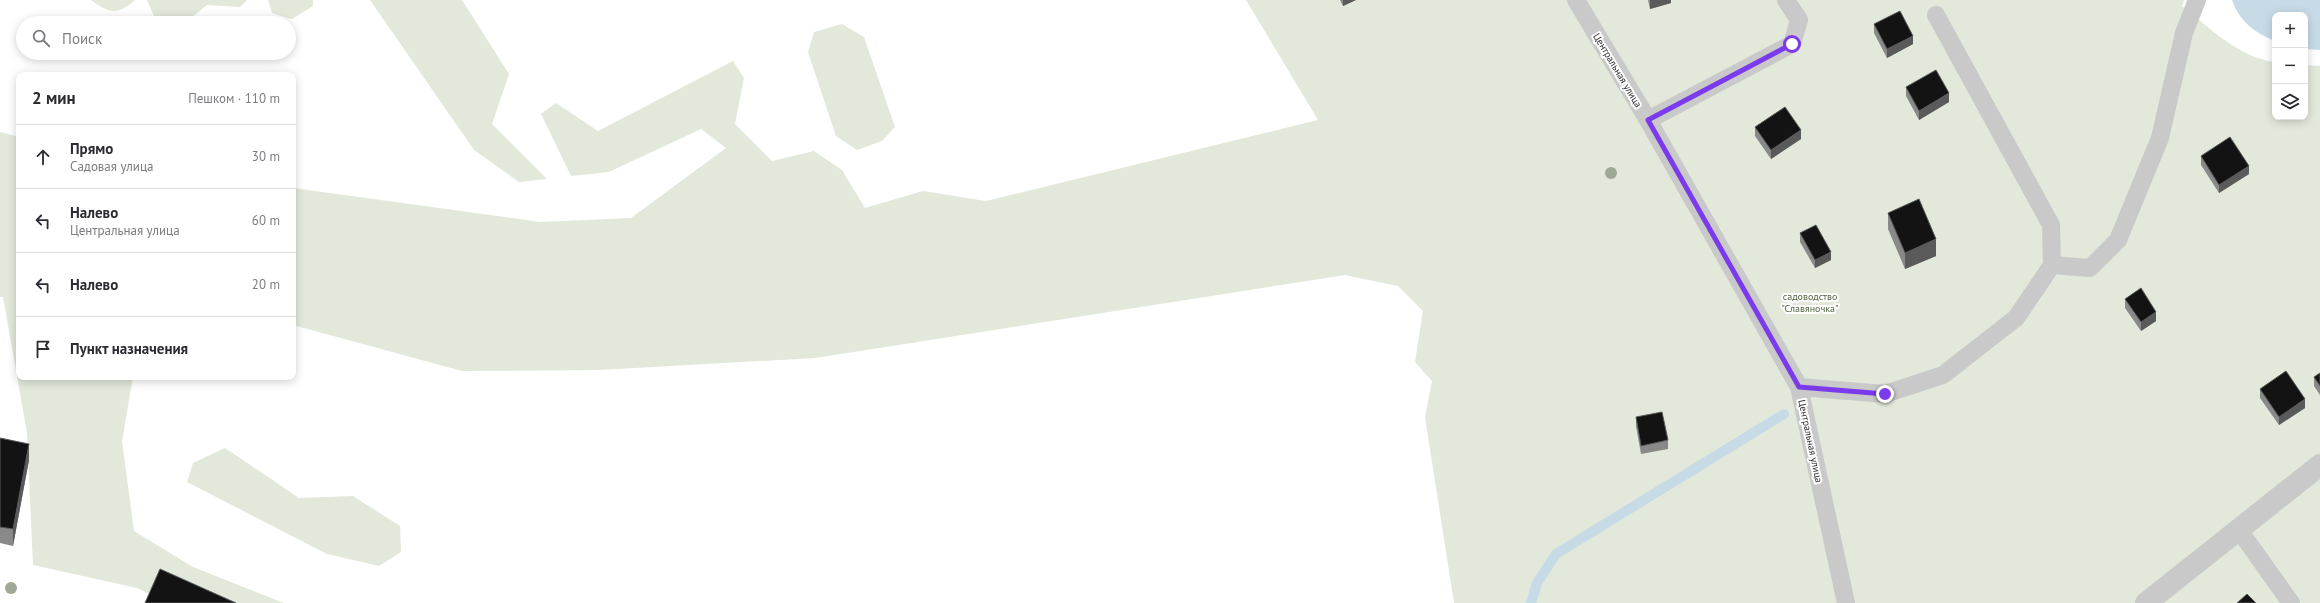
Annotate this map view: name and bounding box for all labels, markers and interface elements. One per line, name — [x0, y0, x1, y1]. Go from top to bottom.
map controls — [2272, 12, 2308, 120]
button: + — [2272, 12, 2308, 48]
search box — [16, 16, 296, 60]
icon: search — [30, 27, 52, 49]
text: Поиск — [62, 29, 102, 48]
street label: Центральная улица — [1590, 31, 1645, 110]
route start — [1783, 35, 1801, 53]
button: − — [2272, 48, 2308, 84]
button: layers — [2272, 84, 2308, 120]
text: 2 мин — [32, 87, 76, 109]
text: Пешком · 110 m — [188, 90, 280, 107]
text: Прямо — [70, 139, 113, 158]
icon: ahead — [32, 146, 54, 168]
text: 30 m — [252, 148, 280, 165]
text: Садовая улица — [70, 158, 154, 175]
text: Налево — [70, 203, 118, 222]
icon: left — [32, 210, 54, 232]
text: 60 m — [252, 212, 280, 229]
text: Центральная улица — [70, 222, 180, 239]
icon: left — [32, 274, 54, 296]
text: Налево — [70, 275, 118, 294]
text: 20 m — [252, 276, 280, 293]
park label: садоводство "Славяночка" — [1782, 290, 1838, 315]
icon: arrive — [32, 338, 54, 360]
text: Пункт назначения — [70, 339, 188, 358]
route end — [1876, 385, 1894, 403]
street label: Центральная улица — [1795, 398, 1826, 484]

